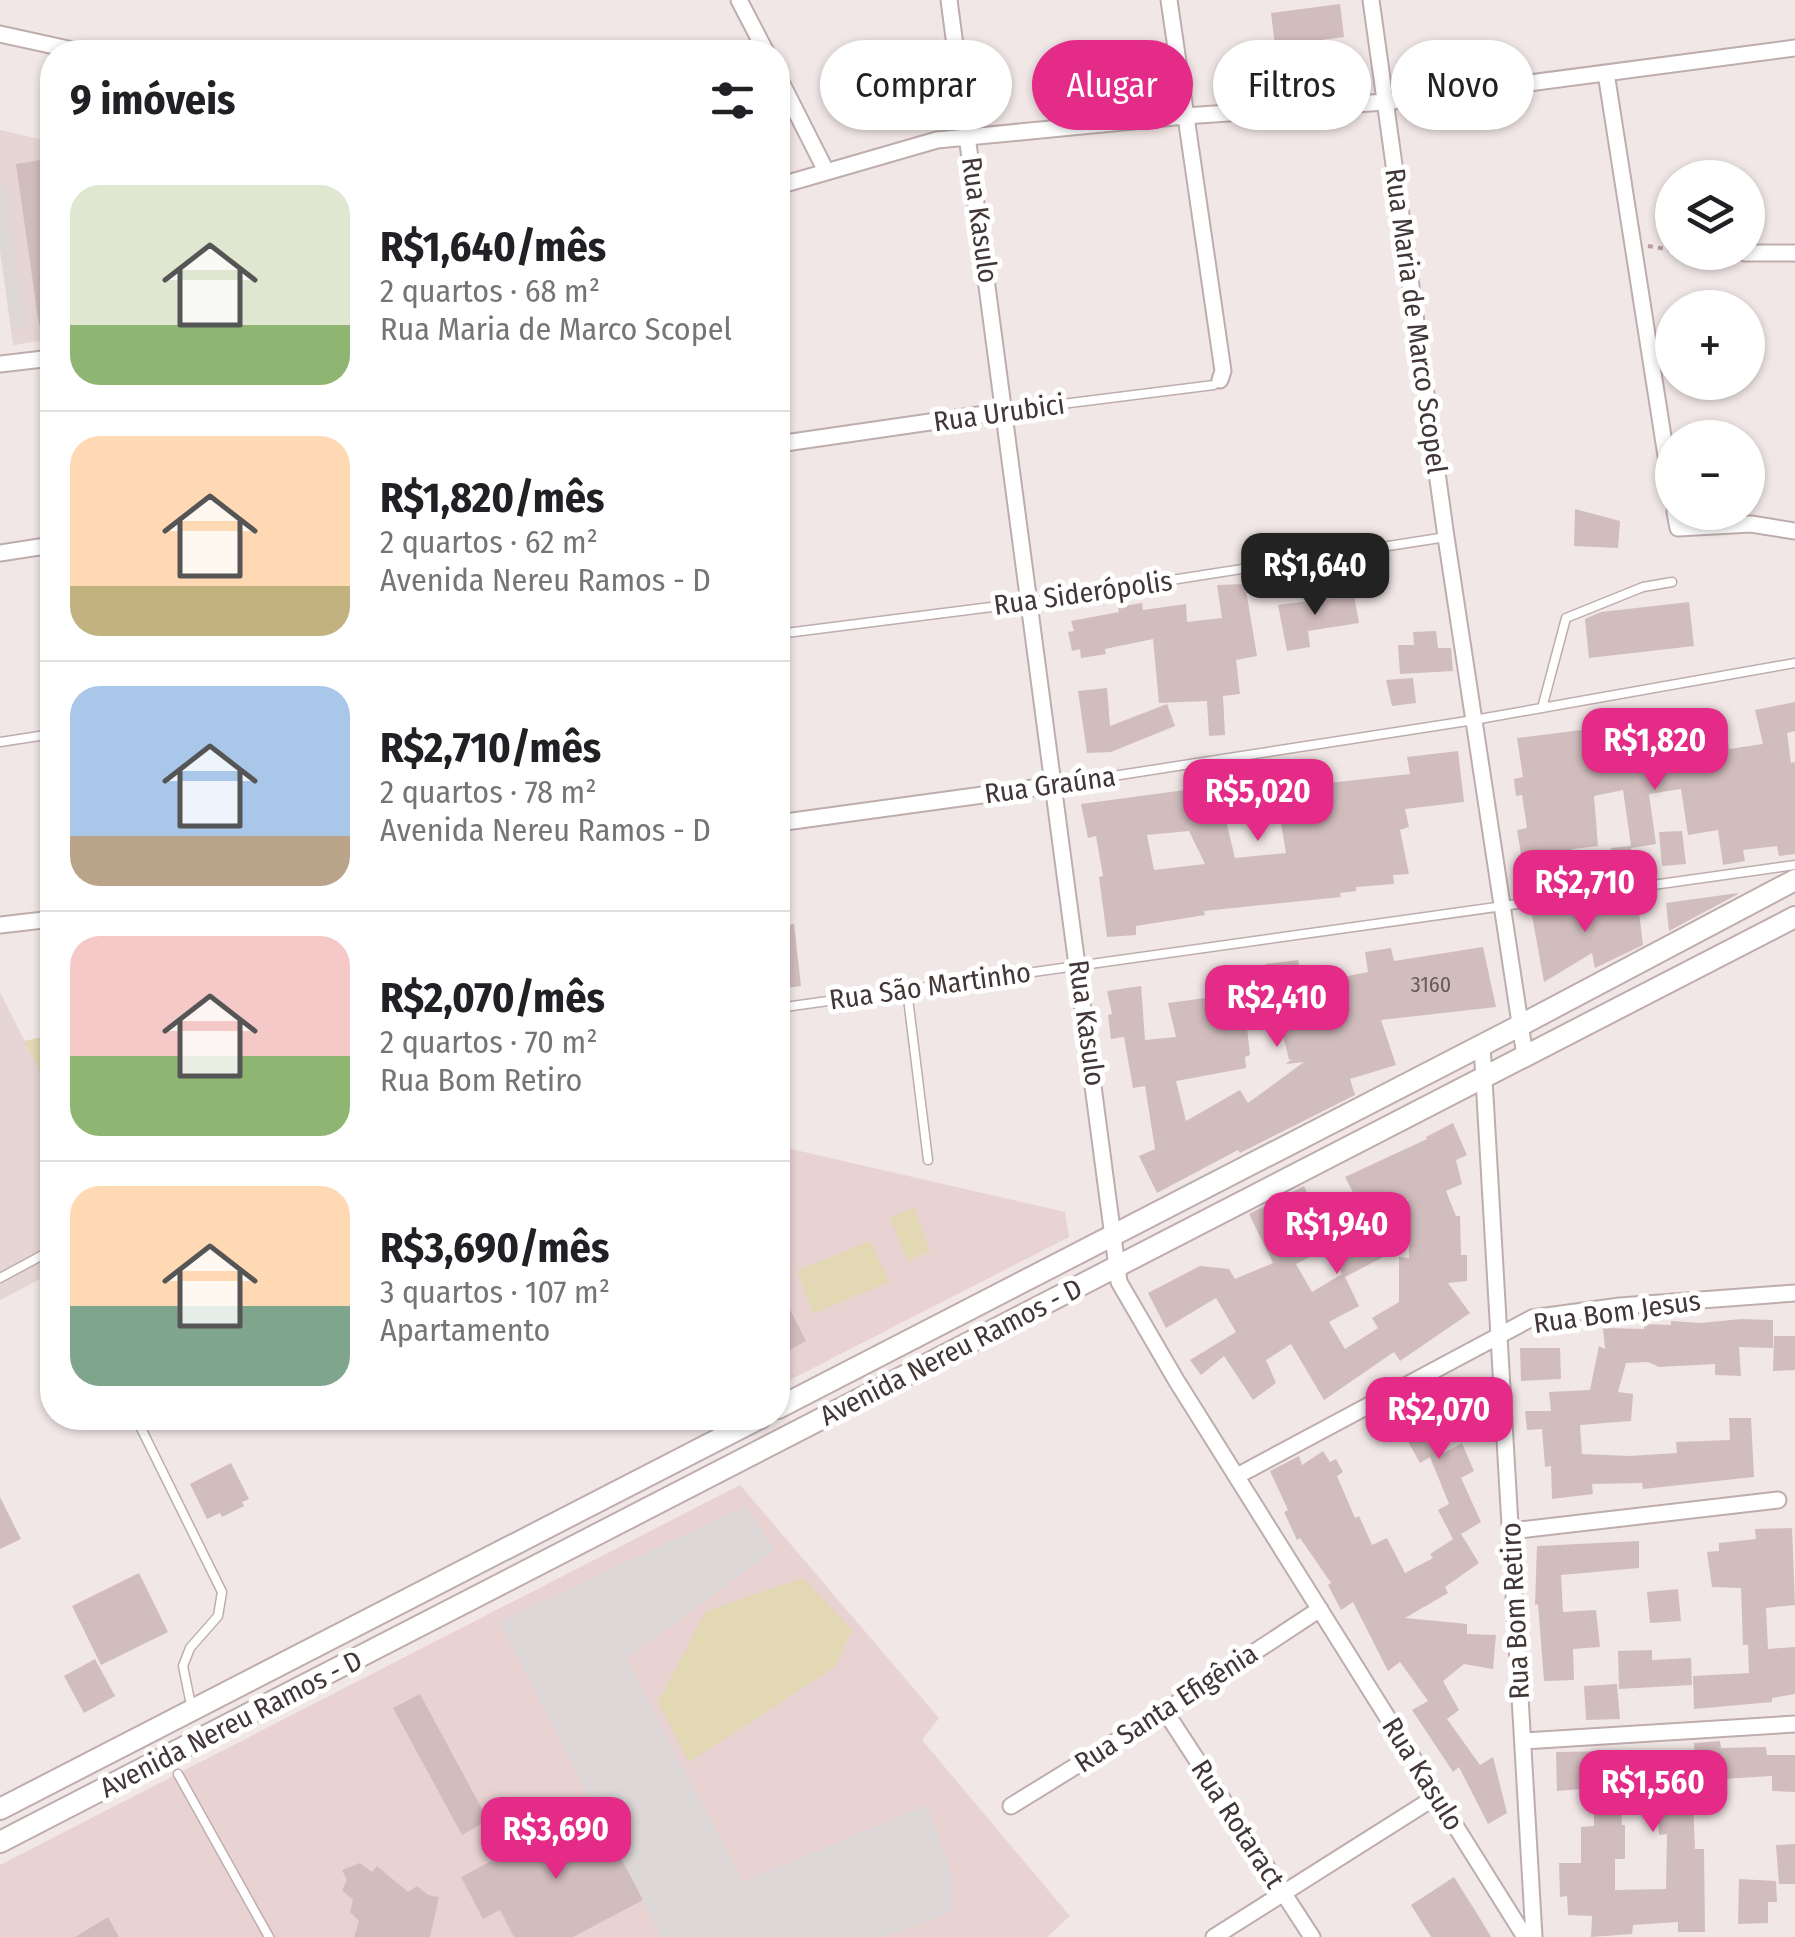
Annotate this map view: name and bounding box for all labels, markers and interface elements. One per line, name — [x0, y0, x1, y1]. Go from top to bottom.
chip: Comprar — [820, 40, 1012, 130]
chip: Alugar — [1032, 40, 1193, 130]
chip: Filtros — [1213, 40, 1371, 130]
chip: Novo — [1391, 40, 1534, 130]
icon: filters — [705, 73, 760, 128]
text: 9 imóveis — [70, 75, 235, 125]
street label: Rua Kasulo — [955, 155, 1005, 285]
map controls — [1655, 160, 1765, 530]
button: layers — [1655, 160, 1765, 270]
street label: Rua Maria de Marco Scopel — [1378, 166, 1454, 476]
text: R$1,640/mês — [380, 222, 606, 272]
icon: home — [150, 225, 270, 345]
text: 2 quartos · 68 m² — [380, 272, 600, 310]
button: + — [1655, 290, 1765, 400]
text: Rua Maria de Marco Scopel — [380, 310, 732, 348]
street label: Rua Urubici — [931, 387, 1067, 439]
button: − — [1655, 420, 1765, 530]
text: R$1,820/mês — [380, 473, 604, 523]
icon: home — [150, 476, 270, 596]
text: 2 quartos · 62 m² — [380, 523, 598, 561]
pin: R$1,640 — [1223, 533, 1407, 618]
text: R$1,640 — [1263, 546, 1367, 584]
text: Avenida Nereu Ramos - D — [380, 561, 711, 599]
street label: Rua Siderópolis — [992, 564, 1174, 622]
pin: R$1,820 — [1563, 708, 1747, 793]
text: R$1,820 — [1604, 721, 1706, 759]
text: R$2,710/mês — [380, 723, 601, 773]
icon: home — [150, 726, 270, 846]
street label: Rua Graúna — [982, 759, 1118, 811]
pin: R$5,020 — [1166, 759, 1350, 844]
text: R$5,020 — [1205, 772, 1311, 810]
text: 2 quartos · 78 m² — [380, 773, 597, 811]
text: Avenida Nereu Ramos - D — [380, 811, 711, 849]
pin: R$2,710 — [1493, 850, 1677, 935]
text: R$2,710 — [1535, 863, 1635, 901]
street label: Rua São Martinho — [827, 956, 1033, 1016]
street label: Rua Kasulo — [1062, 958, 1112, 1088]
pin: R$2,410 — [1185, 965, 1369, 1050]
house number: 3160 — [1411, 971, 1451, 998]
text: R$2,070/mês — [380, 973, 605, 1023]
icon: home — [150, 976, 270, 1096]
text: R$2,410 — [1227, 978, 1327, 1016]
text: 2 quartos · 70 m² — [380, 1023, 598, 1061]
text: Rua Bom Retiro — [380, 1061, 582, 1099]
pin: R$1,940 — [1245, 1192, 1429, 1277]
text: R$1,940 — [1286, 1205, 1388, 1243]
text: R$3,690/mês — [380, 1223, 609, 1273]
icon: home — [150, 1226, 270, 1346]
street label: Avenida Nereu Ramos - D — [815, 1272, 1087, 1432]
text: 3 quartos · 107 m² — [380, 1273, 610, 1311]
street label: Rua Bom Jesus — [1531, 1284, 1703, 1340]
text: Apartamento — [380, 1311, 550, 1349]
pin: R$2,070 — [1347, 1377, 1531, 1462]
text: R$2,070 — [1388, 1390, 1490, 1428]
street label: Rua Bom Retiro — [1494, 1522, 1536, 1700]
street label: Rua Santa Efigênia — [1068, 1637, 1264, 1779]
street label: Avenida Nereu Ramos - D — [95, 1644, 367, 1804]
street label: Rua Kasulo — [1375, 1711, 1471, 1837]
pin: R$1,560 — [1561, 1750, 1745, 1835]
street label: Rua Rotaract — [1184, 1754, 1292, 1895]
text: R$1,560 — [1601, 1763, 1705, 1801]
pin: R$3,690 — [464, 1797, 648, 1882]
text: R$3,690 — [503, 1810, 609, 1848]

